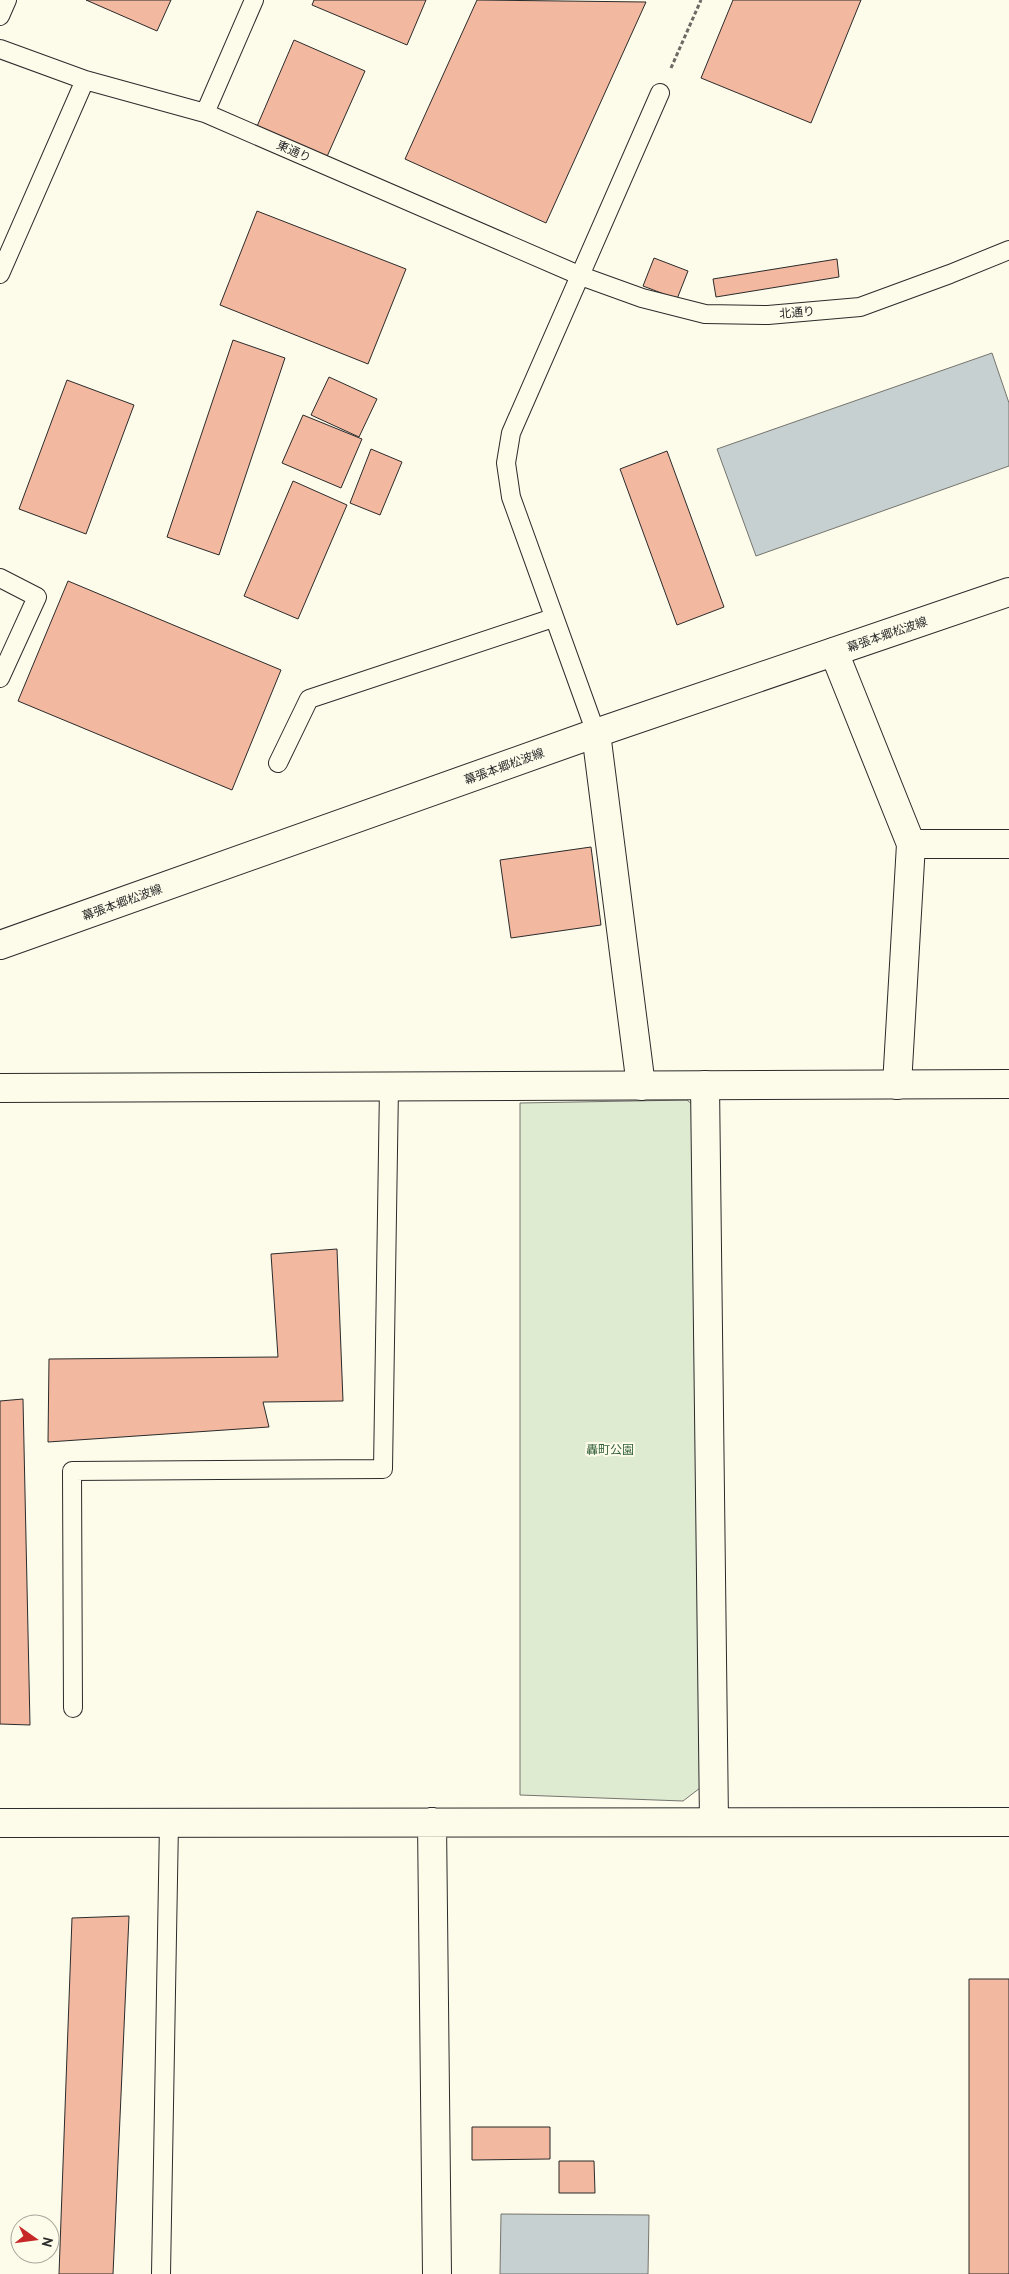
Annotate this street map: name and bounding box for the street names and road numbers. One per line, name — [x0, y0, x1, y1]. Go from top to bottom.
street label: 東通り — [274, 137, 314, 165]
street label: 北通り — [778, 303, 816, 321]
street label: 幕張本郷松波線 — [845, 613, 929, 655]
street label: 幕張本郷松波線 — [462, 745, 546, 787]
street label: 幕張本郷松波線 — [80, 881, 164, 923]

